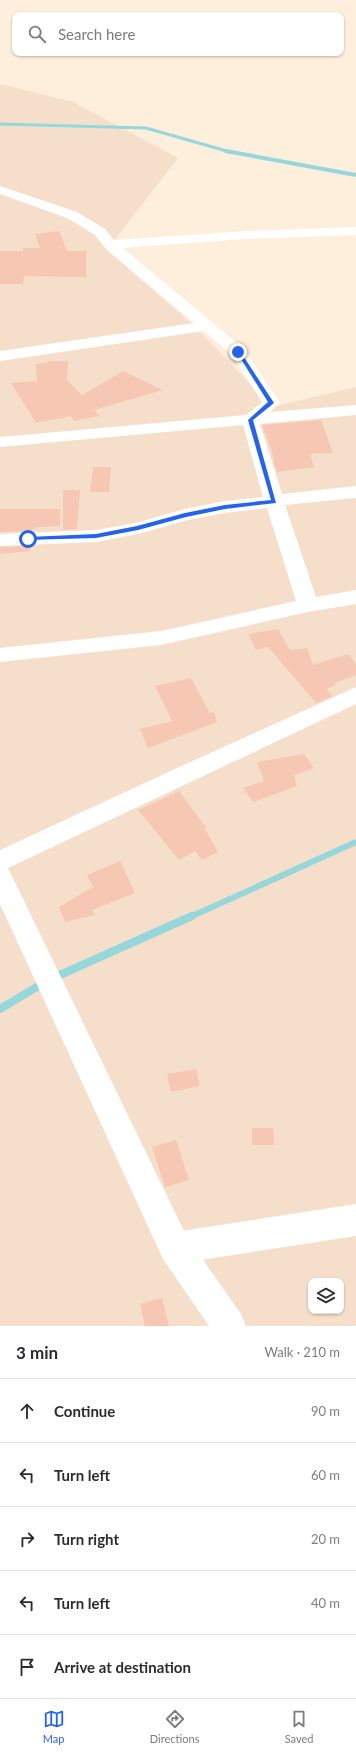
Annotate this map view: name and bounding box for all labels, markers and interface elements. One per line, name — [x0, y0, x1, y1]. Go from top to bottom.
search box — [12, 12, 344, 56]
icon: search — [26, 23, 48, 45]
text: Search here — [58, 25, 135, 43]
route end — [229, 343, 247, 361]
route start — [19, 530, 37, 548]
map controls — [308, 1278, 344, 1314]
button: layers — [308, 1278, 344, 1314]
text: 3 min — [16, 1342, 58, 1363]
text: Walk · 210 m — [264, 1344, 340, 1360]
icon: ahead — [16, 1400, 38, 1422]
text: Continue — [54, 1402, 115, 1420]
text: 90 m — [311, 1403, 340, 1419]
icon: left — [16, 1464, 38, 1486]
text: Turn left — [54, 1466, 110, 1484]
text: 60 m — [311, 1467, 340, 1483]
icon: right — [16, 1528, 38, 1550]
text: Turn right — [54, 1530, 119, 1548]
text: 20 m — [311, 1531, 340, 1547]
icon: left — [16, 1592, 38, 1614]
text: Turn left — [54, 1594, 110, 1612]
text: 40 m — [311, 1595, 340, 1611]
icon: arrive — [16, 1656, 38, 1678]
text: Arrive at destination — [54, 1658, 191, 1676]
tab: Map — [43, 1708, 65, 1745]
tab: Directions — [150, 1708, 199, 1745]
tab: Saved — [285, 1708, 313, 1745]

